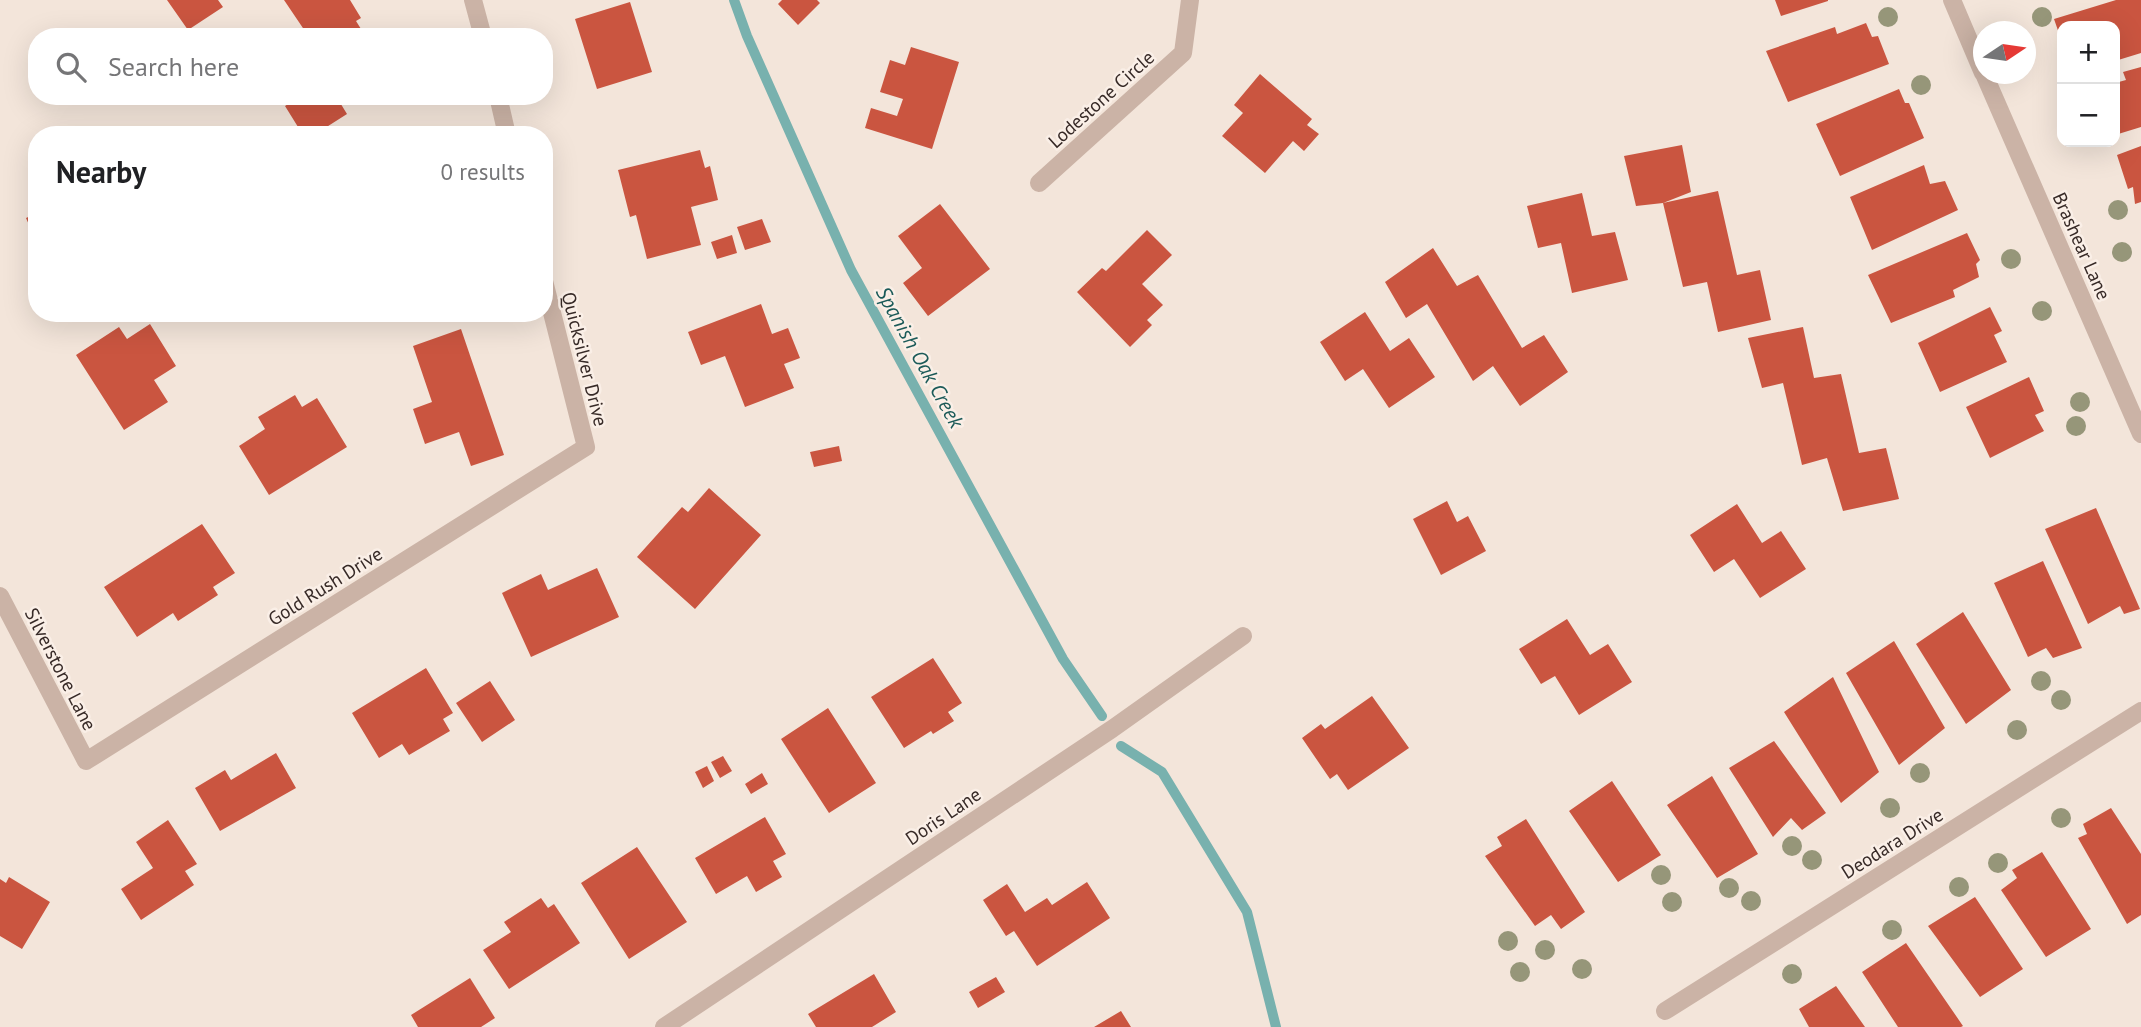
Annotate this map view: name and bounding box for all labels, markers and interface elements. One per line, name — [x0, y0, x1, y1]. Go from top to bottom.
north arrow — [1973, 21, 2036, 84]
map controls — [2057, 21, 2120, 147]
button: + — [2057, 21, 2120, 84]
search box — [28, 28, 553, 105]
street label: Lodestone Circle — [1043, 45, 1159, 153]
icon: search — [52, 48, 90, 86]
text: Search here — [108, 50, 239, 83]
button: − — [2057, 84, 2120, 147]
text: Nearby — [56, 152, 146, 191]
text: 0 results — [441, 157, 525, 186]
street label: Brashear Lane — [2048, 189, 2116, 303]
water label: Spanish Oak Creek — [870, 281, 971, 434]
street label: Quicksilver Drive — [557, 289, 613, 429]
street label: Gold Rush Drive — [263, 541, 387, 631]
street label: Silverstone Lane — [20, 604, 102, 734]
street label: Doris Lane — [901, 782, 985, 850]
street label: Deodara Drive — [1837, 802, 1947, 884]

